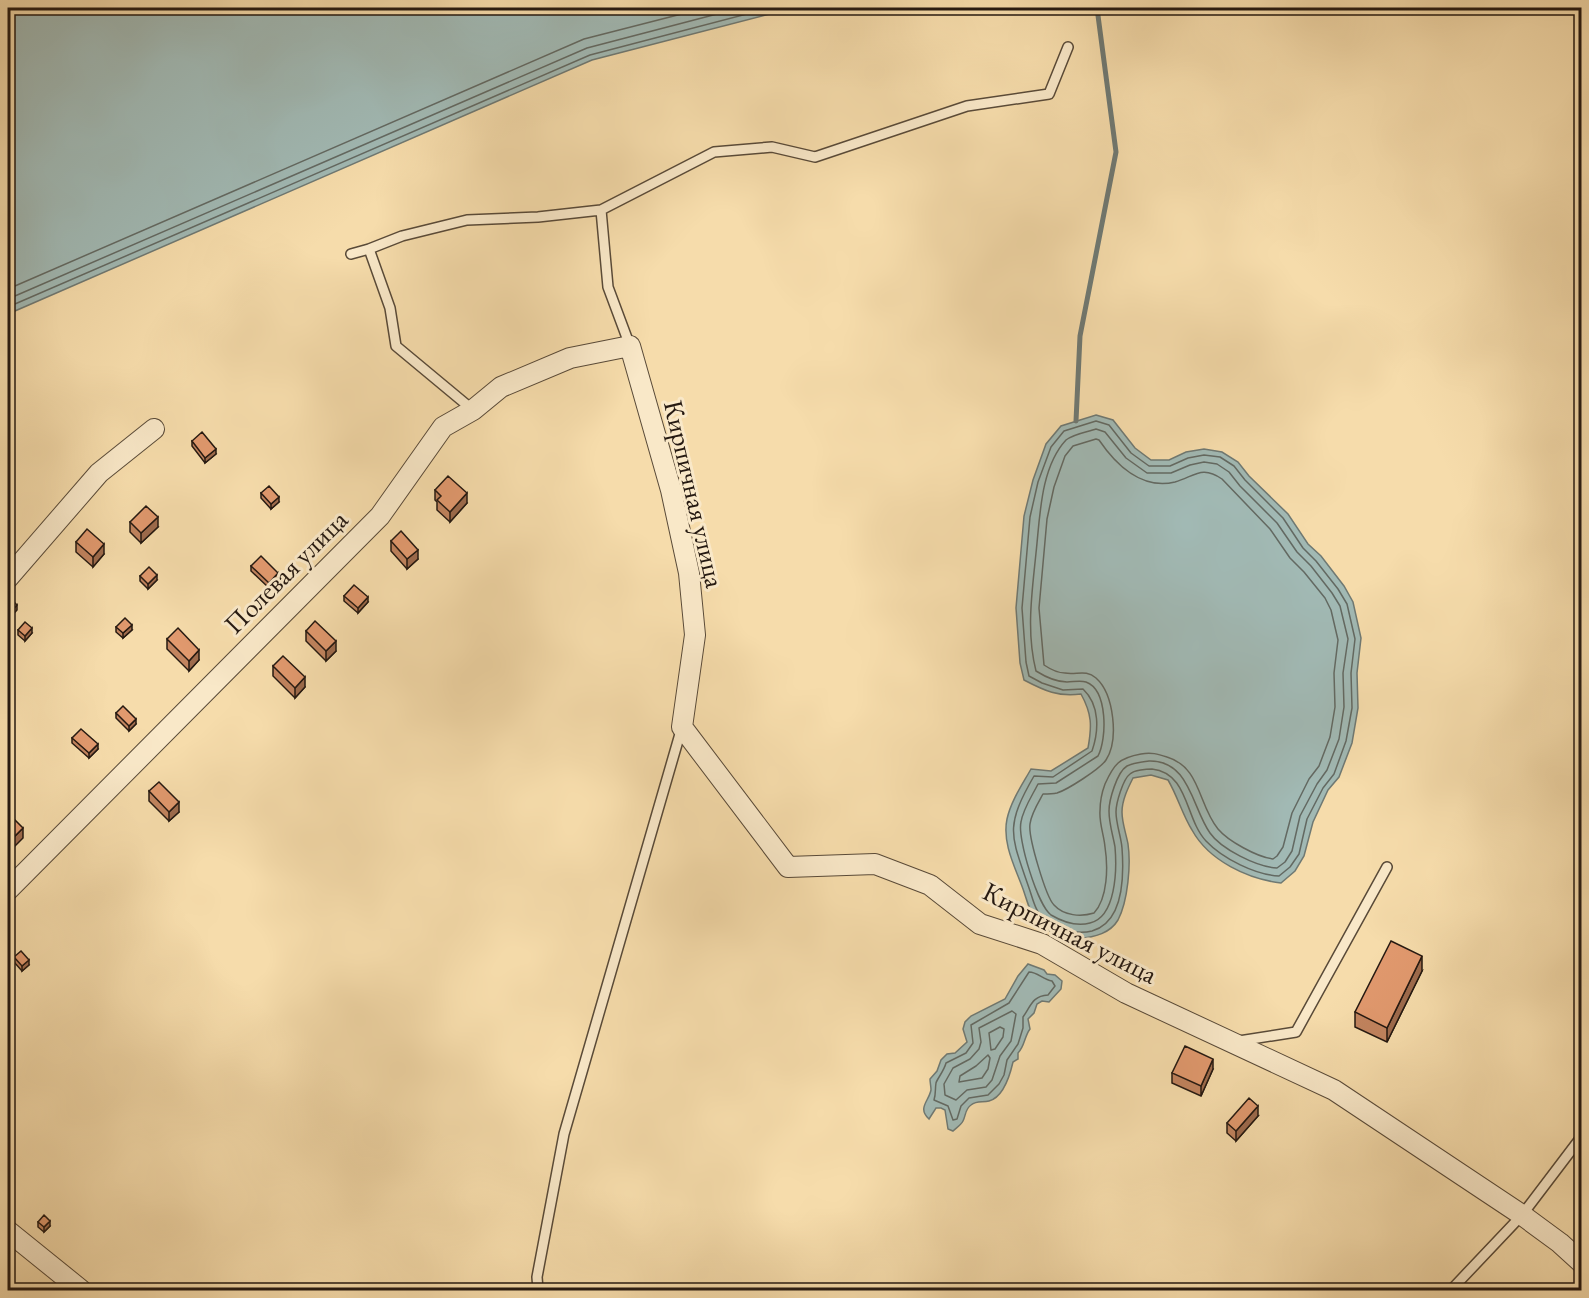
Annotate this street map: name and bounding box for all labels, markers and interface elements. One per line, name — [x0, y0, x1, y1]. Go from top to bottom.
street label: Кирпичная улица — [656, 397, 733, 591]
street label: Полевая улица — [216, 502, 355, 641]
street label: Кирпичная улица — [977, 874, 1164, 992]

